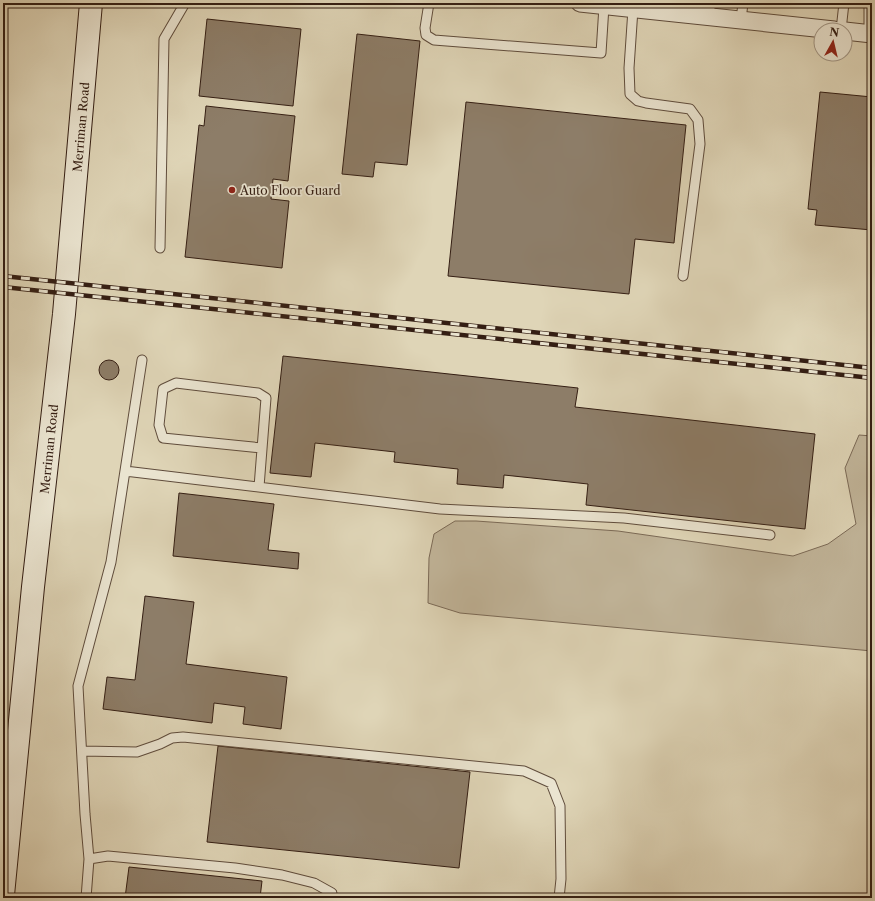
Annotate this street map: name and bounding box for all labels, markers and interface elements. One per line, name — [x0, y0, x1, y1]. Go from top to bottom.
north arrow — [813, 22, 853, 62]
text: N — [829, 25, 841, 40]
street label: Merriman Road — [70, 81, 92, 173]
place label: Auto Floor Guard — [239, 183, 341, 198]
marker: Auto Floor Guard — [227, 185, 237, 195]
street label: Merriman Road — [37, 403, 61, 495]

